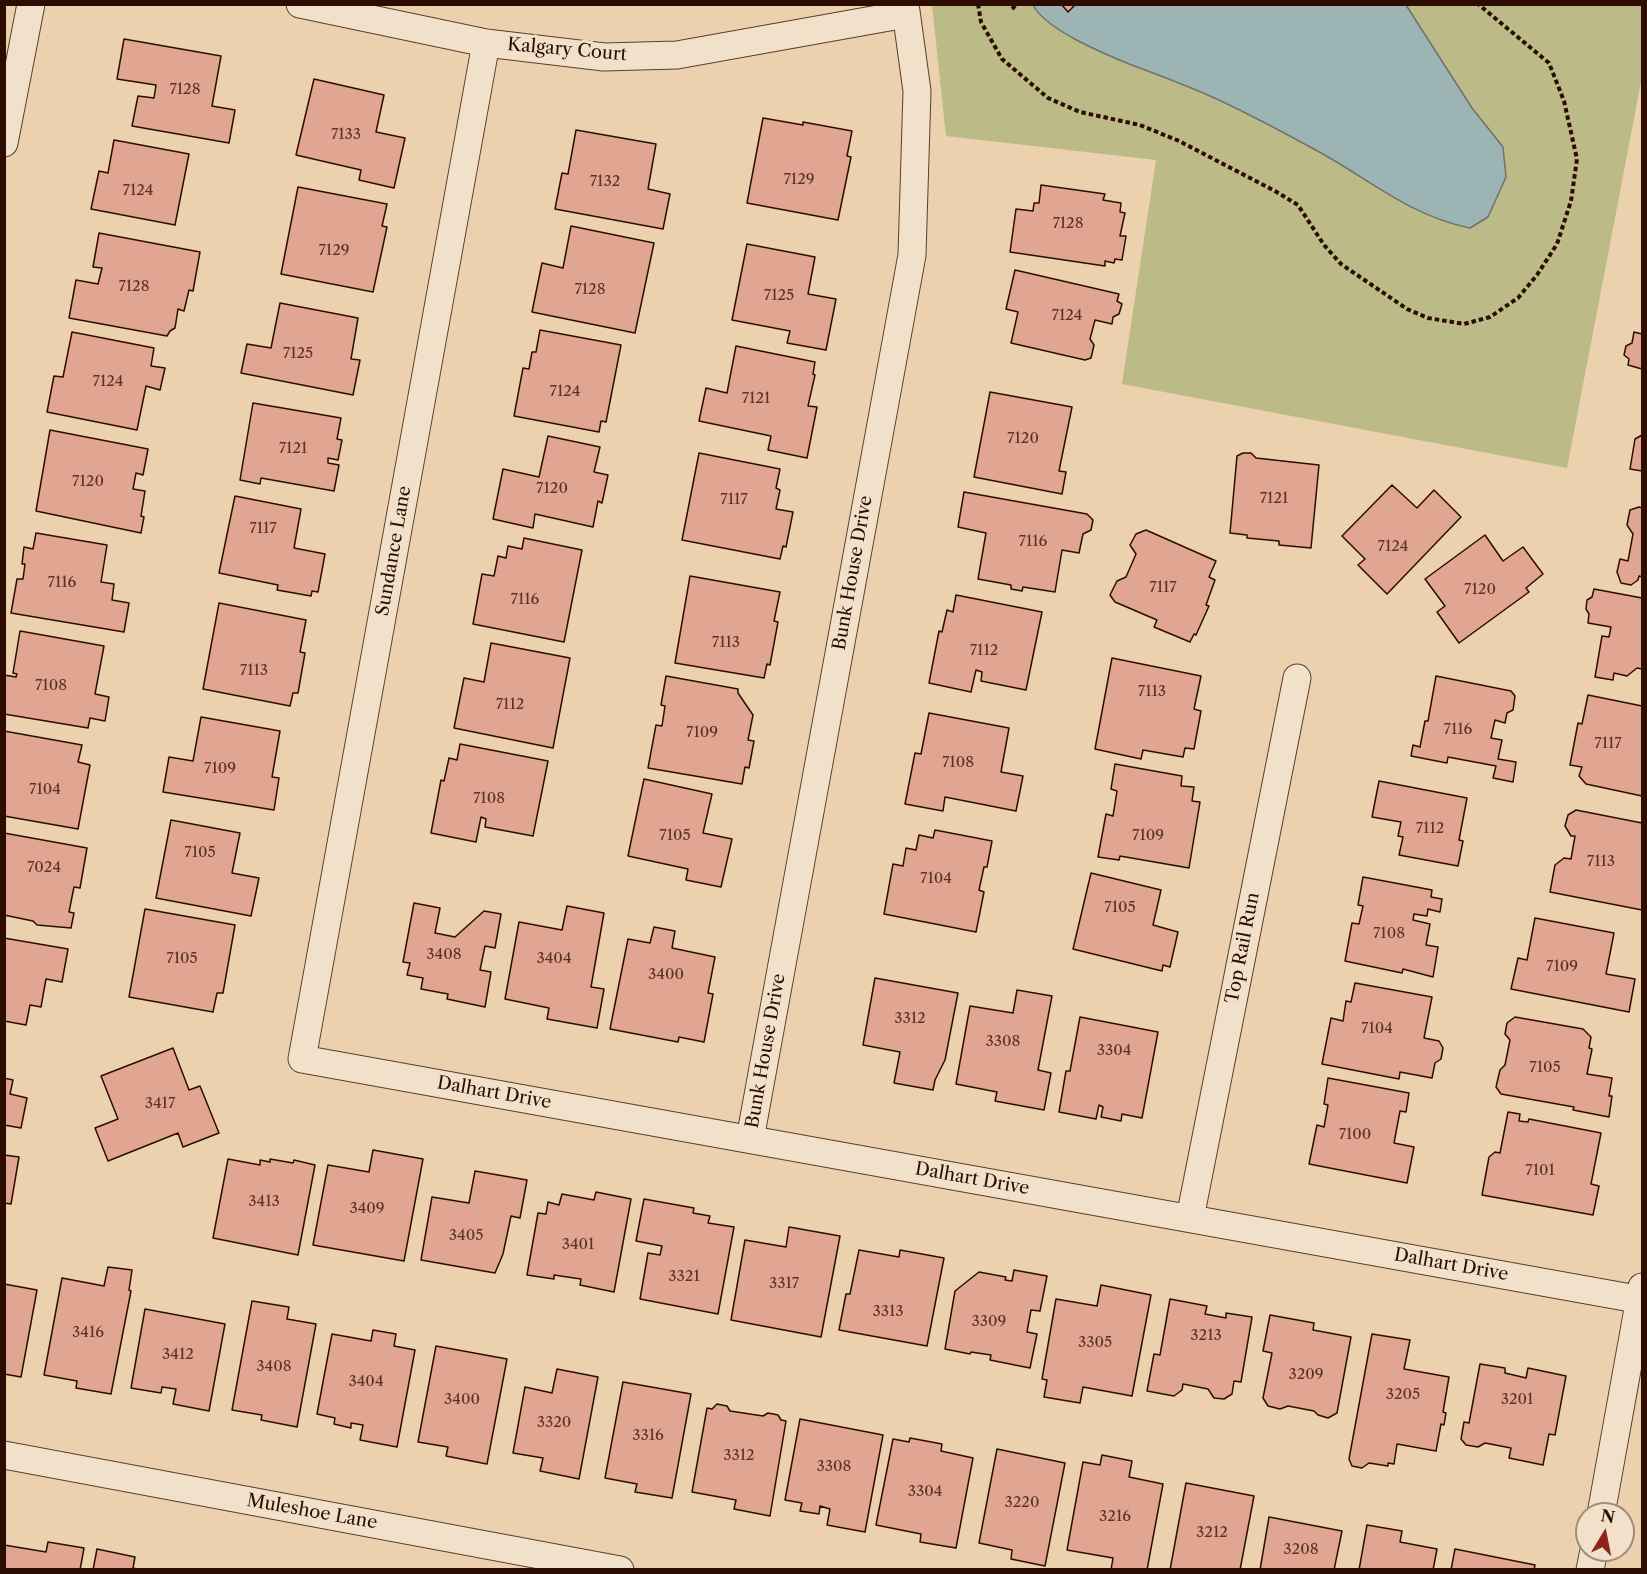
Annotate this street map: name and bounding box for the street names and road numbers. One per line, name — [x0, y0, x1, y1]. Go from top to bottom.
street label: Kalgary Court — [506, 34, 628, 66]
street label: Sundance Lane — [372, 484, 416, 618]
street label: Bunk House Drive — [829, 494, 877, 652]
street label: Top Rail Run — [1222, 891, 1264, 1005]
street label: Bunk House Drive — [742, 972, 790, 1130]
street label: Dalhart Drive — [435, 1072, 553, 1114]
street label: Dalhart Drive — [913, 1158, 1031, 1200]
street label: Dalhart Drive — [1392, 1244, 1510, 1286]
street label: Muleshoe Lane — [245, 1490, 379, 1534]

